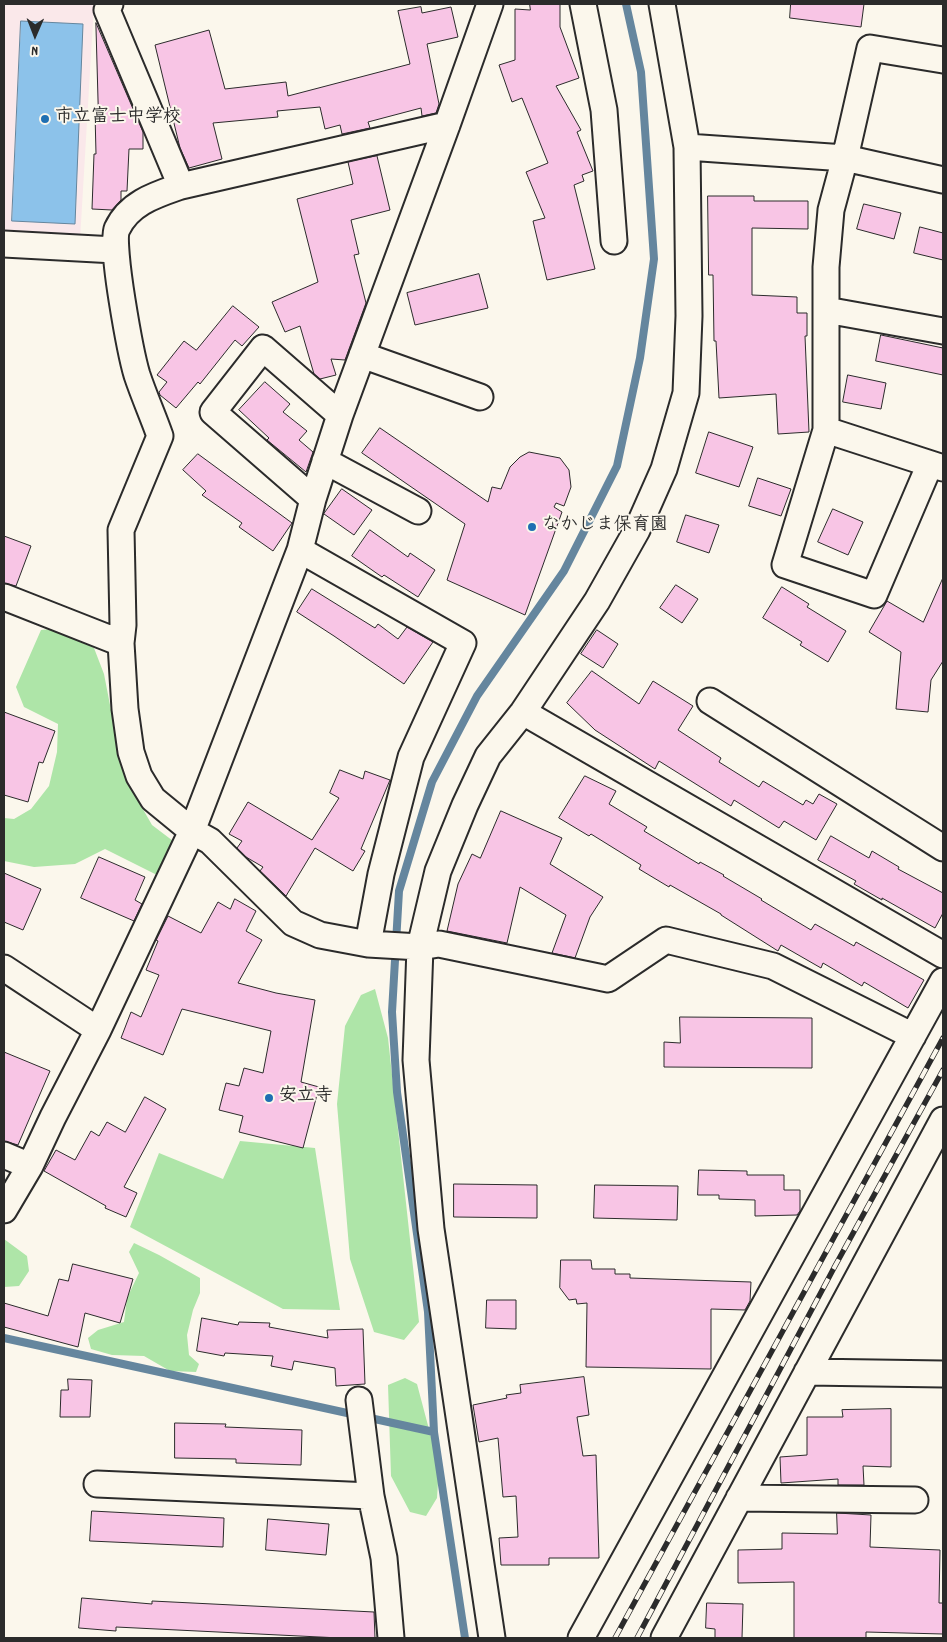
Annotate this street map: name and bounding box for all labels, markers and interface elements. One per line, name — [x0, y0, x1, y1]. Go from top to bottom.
north arrow — [10, 10, 60, 60]
text: N — [31, 40, 38, 60]
place label: 市立富士中学校 — [55, 108, 181, 130]
marker: 市立富士中学校 — [39, 113, 51, 125]
place label: なかじま保育園 — [542, 516, 668, 538]
marker: なかじま保育園 — [526, 521, 538, 533]
place label: 安立寺 — [279, 1087, 333, 1109]
marker: 安立寺 — [263, 1092, 275, 1104]

